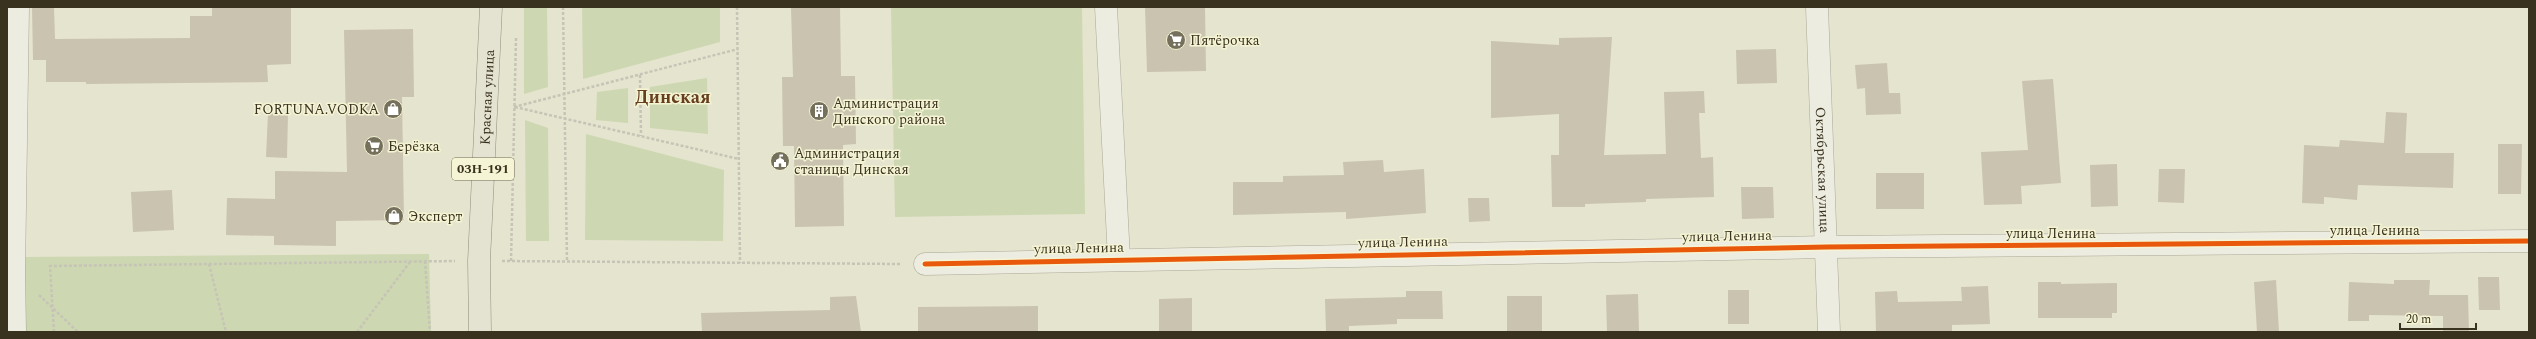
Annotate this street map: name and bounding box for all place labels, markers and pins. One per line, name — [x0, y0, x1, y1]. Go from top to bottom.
supermarket icon: Пятёрочка — [1165, 29, 1187, 51]
place label: Пятёрочка — [1190, 30, 1260, 51]
place label: Администрация Динского района — [833, 93, 945, 130]
shop icon: FORTUNA.VODKA — [382, 98, 404, 120]
place label: FORTUNA.VODKA — [254, 99, 379, 120]
building icon: Администрация Динского района — [808, 100, 830, 122]
supermarket icon: Берёзка — [363, 135, 385, 157]
place label: Берёзка — [388, 136, 440, 157]
place label: Администрация станицы Динская — [794, 143, 909, 180]
public building icon: Администрация станицы Динская — [769, 150, 791, 172]
shop icon: Эксперт — [383, 205, 405, 227]
place label: Эксперт — [408, 206, 462, 227]

